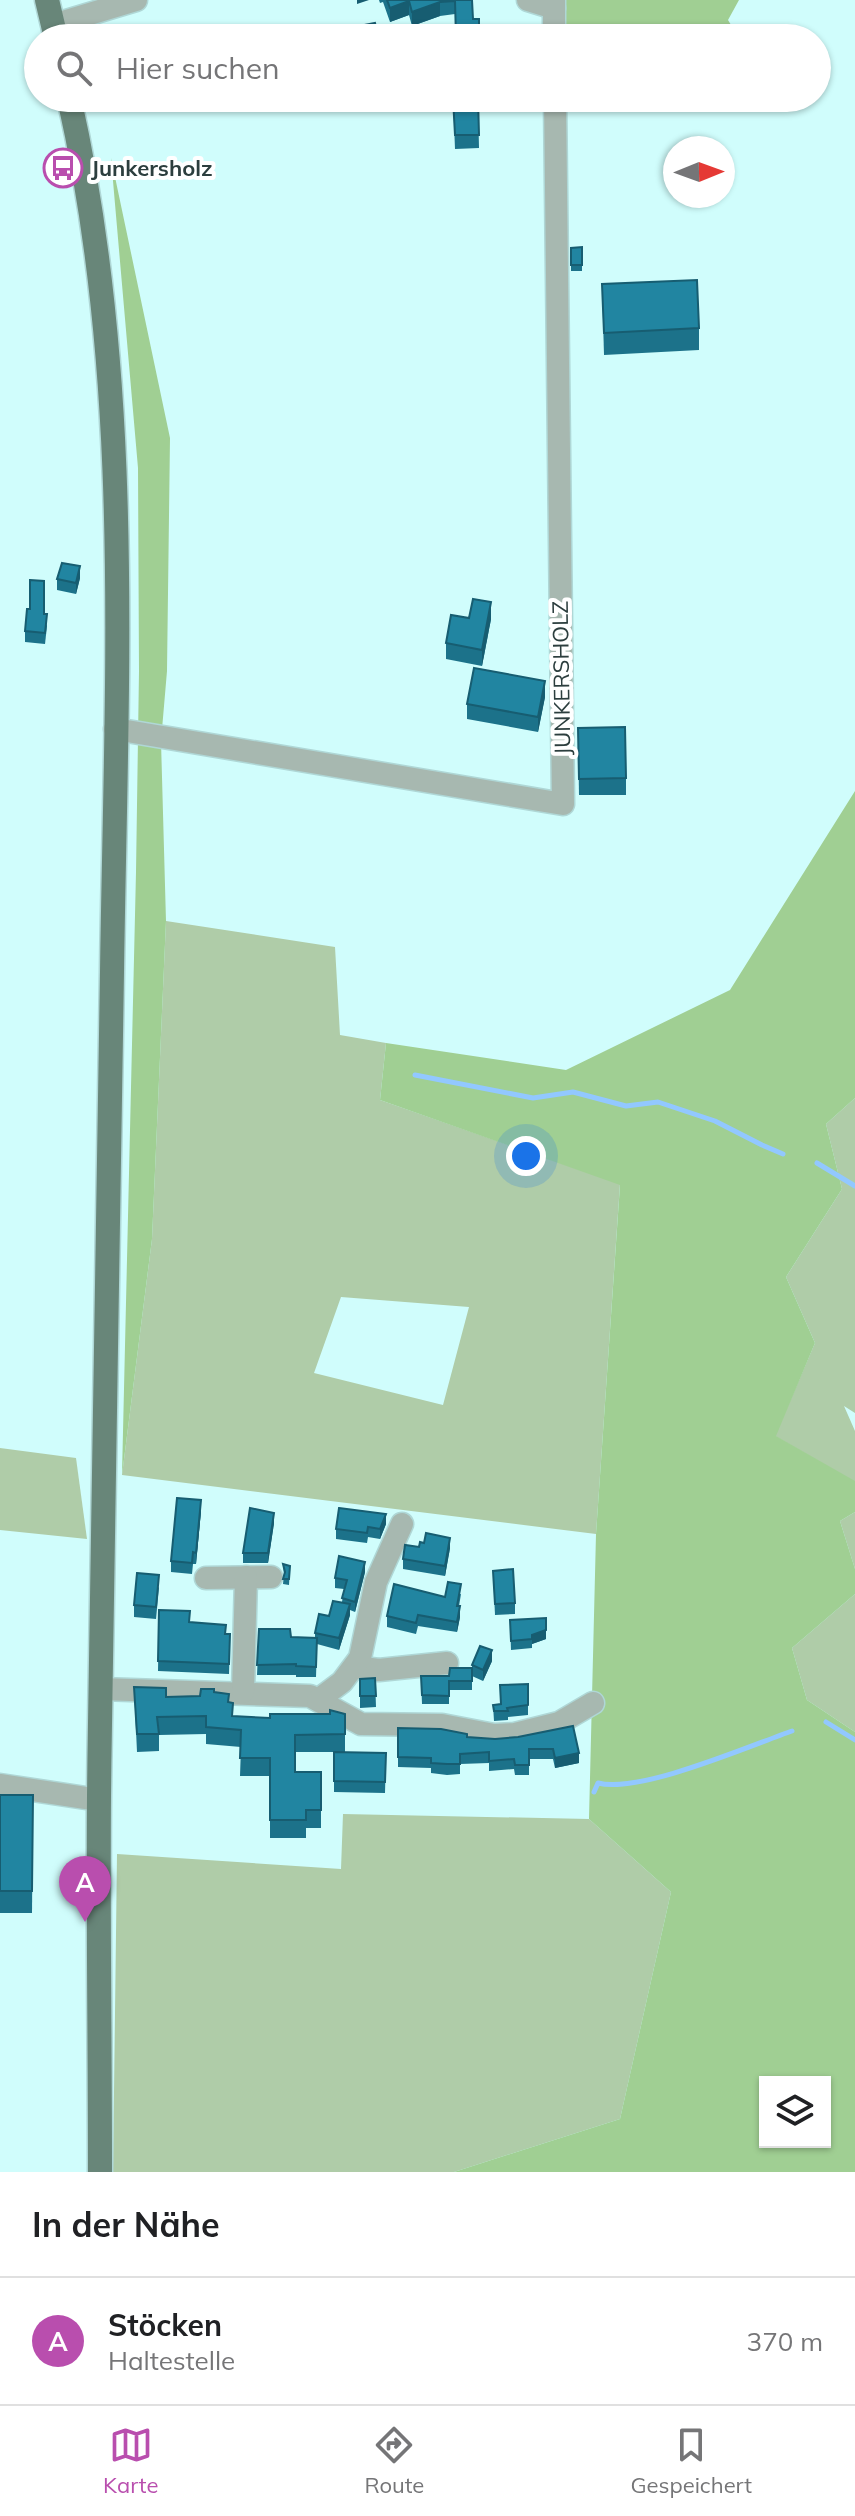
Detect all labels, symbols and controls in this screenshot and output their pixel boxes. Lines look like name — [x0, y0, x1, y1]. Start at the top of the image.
search box — [24, 24, 831, 112]
icon: search — [52, 46, 96, 90]
text: Hier suchen — [116, 49, 280, 87]
north arrow — [663, 136, 735, 208]
bus stop icon: Junkersholz — [42, 147, 84, 189]
place label: Junkersholz — [91, 154, 213, 182]
street label: JUNKERSHOLZ — [546, 601, 576, 755]
your location — [506, 1136, 546, 1176]
pin: A — [59, 1856, 111, 1922]
map controls — [759, 2076, 831, 2148]
button: layers — [759, 2076, 831, 2148]
text: In der Nähe — [32, 2203, 220, 2246]
text: Stöcken — [108, 2306, 222, 2344]
text: A — [48, 2325, 68, 2358]
text: 370 m — [747, 2325, 823, 2358]
text: Haltestelle — [108, 2344, 235, 2377]
tab: Karte — [103, 2423, 158, 2499]
tab: Route — [365, 2423, 424, 2499]
tab: Gespeichert — [631, 2423, 752, 2499]

